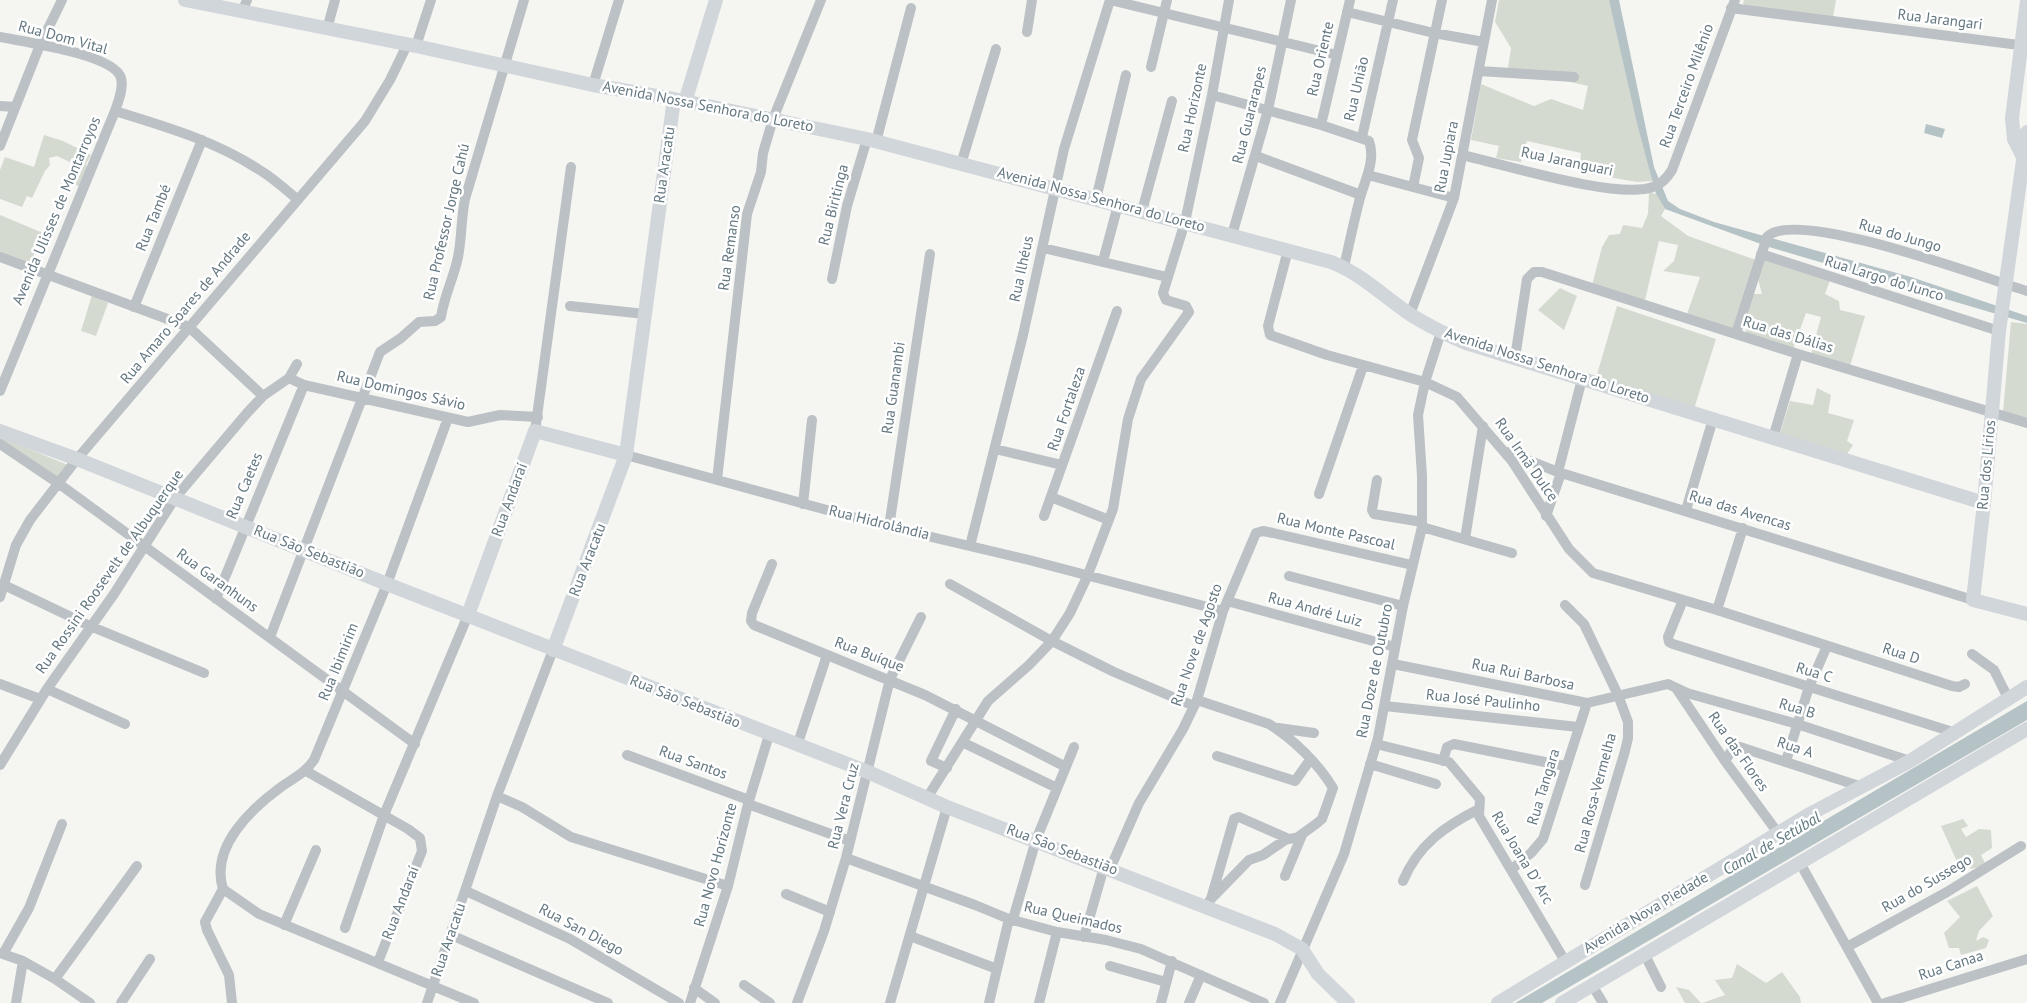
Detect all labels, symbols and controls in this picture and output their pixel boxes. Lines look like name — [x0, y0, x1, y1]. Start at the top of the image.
street label: Rua Jarangari — [1896, 6, 1984, 34]
street label: Rua Dom Vital — [16, 17, 110, 59]
street label: Rua Oriente — [1304, 20, 1338, 98]
street label: Rua Terceiro Milênio — [1656, 21, 1718, 151]
street label: Rua União — [1341, 55, 1373, 123]
street label: Rua Horizonte — [1175, 62, 1211, 154]
street label: Rua Guararapes — [1229, 64, 1271, 166]
street label: Avenida Nossa Senhora do Loreto — [601, 78, 815, 136]
street label: Avenida Ulisses de Montarroyos — [9, 114, 105, 308]
street label: Rua Jupiara — [1431, 120, 1463, 194]
street label: Rua Aracatu — [651, 126, 679, 204]
street label: Rua Professor Jorge Cahú — [420, 142, 474, 302]
street label: Rua Jaranguari — [1519, 143, 1615, 181]
street label: Rua Biritinga — [815, 163, 853, 247]
street label: Avenida Nossa Senhora do Loreto — [995, 164, 1207, 236]
street label: Rua També — [132, 182, 176, 254]
street label: Rua Remanso — [715, 204, 745, 292]
street label: Rua do Jungo — [1857, 216, 1943, 256]
street label: Rua Amaro Soares de Andrade — [117, 228, 255, 388]
street label: Rua Ilhéus — [1006, 234, 1038, 304]
street label: Rua Largo do Junco — [1822, 252, 1946, 306]
street label: Rua das Dálias — [1741, 313, 1835, 357]
street label: Avenida Nossa Senhora do Loreto — [1442, 324, 1652, 408]
street label: Rua Guanambi — [879, 341, 909, 435]
street label: Rua Fortaleza — [1044, 364, 1090, 454]
street label: Rua Domingos Sávio — [335, 367, 467, 415]
street label: Rua Irmã Dulce — [1491, 415, 1561, 505]
street label: Rua dos Lírios — [1974, 419, 2000, 511]
street label: Rua Caetes — [223, 450, 267, 522]
street label: Rua Andaraí — [488, 461, 532, 539]
street label: Rua Rossini Roosevelt de Albuquerque — [32, 466, 188, 678]
street label: Rua das Avencas — [1687, 487, 1793, 535]
street label: Rua Hidrolândia — [827, 502, 931, 544]
street label: Rua Monte Pascoal — [1275, 510, 1397, 554]
street label: Rua Aracatu — [566, 521, 610, 599]
street label: Rua São Sebastião — [251, 522, 367, 582]
street label: Rua Garanhuns — [173, 545, 261, 617]
street label: Rua Nove de Agosto — [1168, 581, 1226, 709]
street label: Rua André Luiz — [1266, 589, 1364, 631]
street label: Rua Doze de Outubro — [1353, 602, 1397, 740]
street label: Rua Ibimirim — [315, 620, 363, 704]
street label: Rua Buíque — [832, 634, 906, 676]
street label: Rua D — [1880, 640, 1922, 668]
street label: Rua Rui Barbosa — [1470, 655, 1576, 695]
street label: Rua C — [1794, 659, 1834, 687]
street label: Rua São Sebastião — [627, 672, 743, 732]
street label: Rua José Paulinho — [1425, 686, 1541, 716]
street label: Rua B — [1777, 695, 1817, 723]
street label: Rua das Flores — [1704, 709, 1772, 795]
street label: Rua Rosa-Vermelha — [1571, 731, 1621, 855]
street label: Rua A — [1775, 734, 1815, 762]
street label: Rua Santos — [656, 742, 730, 784]
street label: Rua Tangara — [1524, 747, 1564, 827]
street label: Rua Vera Cruz — [825, 761, 863, 851]
street label: Rua Novo Horizonte — [691, 801, 741, 929]
street label: Rua Joana D' Arc — [1487, 808, 1557, 908]
water label: Canal de Setúbal — [1720, 808, 1824, 880]
street label: Rua São Sebastião — [1004, 820, 1120, 880]
street label: Rua do Sussego — [1879, 851, 1975, 917]
street label: Rua Andaraí — [379, 864, 423, 942]
street label: Avenida Nova Piedade — [1580, 869, 1712, 957]
street label: Rua Queimados — [1022, 898, 1124, 938]
street label: Rua San Diego — [536, 900, 626, 960]
street label: Rua Aracatu — [428, 901, 470, 979]
street label: Rua Canaa — [1916, 947, 1986, 985]

